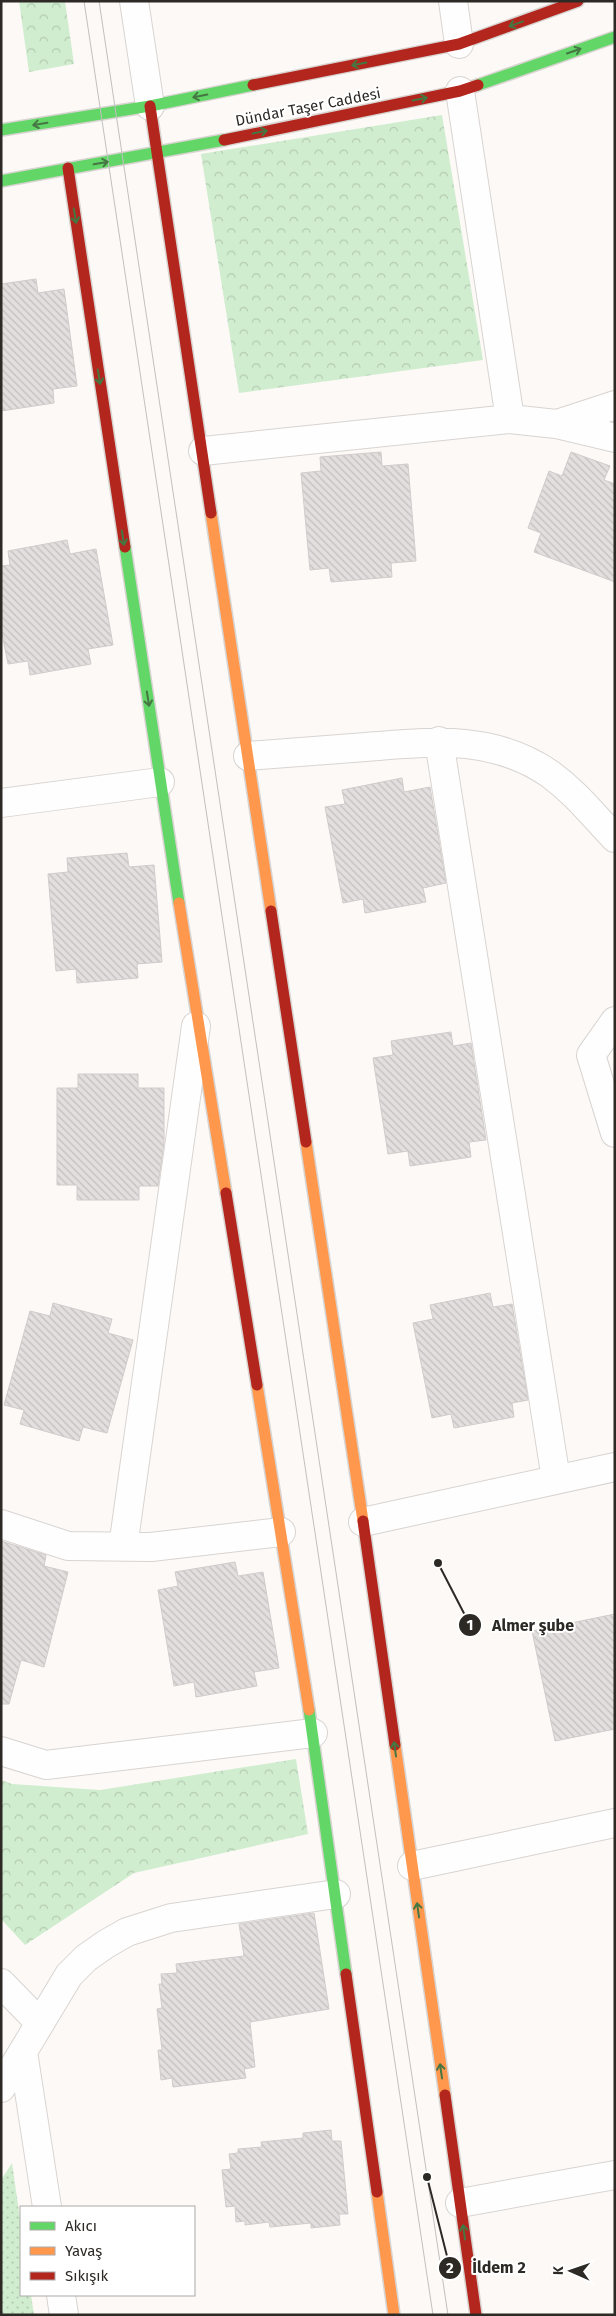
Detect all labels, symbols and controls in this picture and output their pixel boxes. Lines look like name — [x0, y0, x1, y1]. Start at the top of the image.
one-way arrow — [509, 20, 524, 29]
one-way arrow — [566, 46, 582, 55]
one-way arrow — [351, 60, 367, 69]
street label: Dündar Taşer Caddesi — [234, 84, 382, 130]
one-way arrow — [192, 92, 208, 101]
one-way arrow — [411, 94, 427, 104]
one-way arrow — [32, 119, 48, 129]
one-way arrow — [252, 126, 268, 136]
one-way arrow — [92, 157, 108, 167]
one-way arrow — [70, 208, 80, 224]
one-way arrow — [95, 369, 105, 385]
one-way arrow — [119, 530, 129, 546]
one-way arrow — [143, 690, 153, 706]
callout: Almer şube — [457, 1609, 584, 1640]
text: 1 — [467, 1616, 473, 1634]
text: Almer şube — [491, 1616, 574, 1636]
one-way arrow — [390, 1742, 400, 1758]
one-way arrow — [413, 1902, 423, 1918]
one-way arrow — [436, 2063, 446, 2079]
legend — [20, 2206, 195, 2296]
text: Akıcı — [65, 2217, 97, 2235]
one-way arrow — [459, 2224, 469, 2240]
text: Yavaş — [65, 2242, 102, 2260]
north arrow — [546, 2246, 596, 2296]
callout: İldem 2 — [437, 2252, 536, 2283]
text: İldem 2 — [472, 2258, 526, 2277]
text: 2 — [446, 2259, 454, 2277]
text: K — [550, 2265, 567, 2275]
text: Sıkışık — [65, 2267, 109, 2285]

